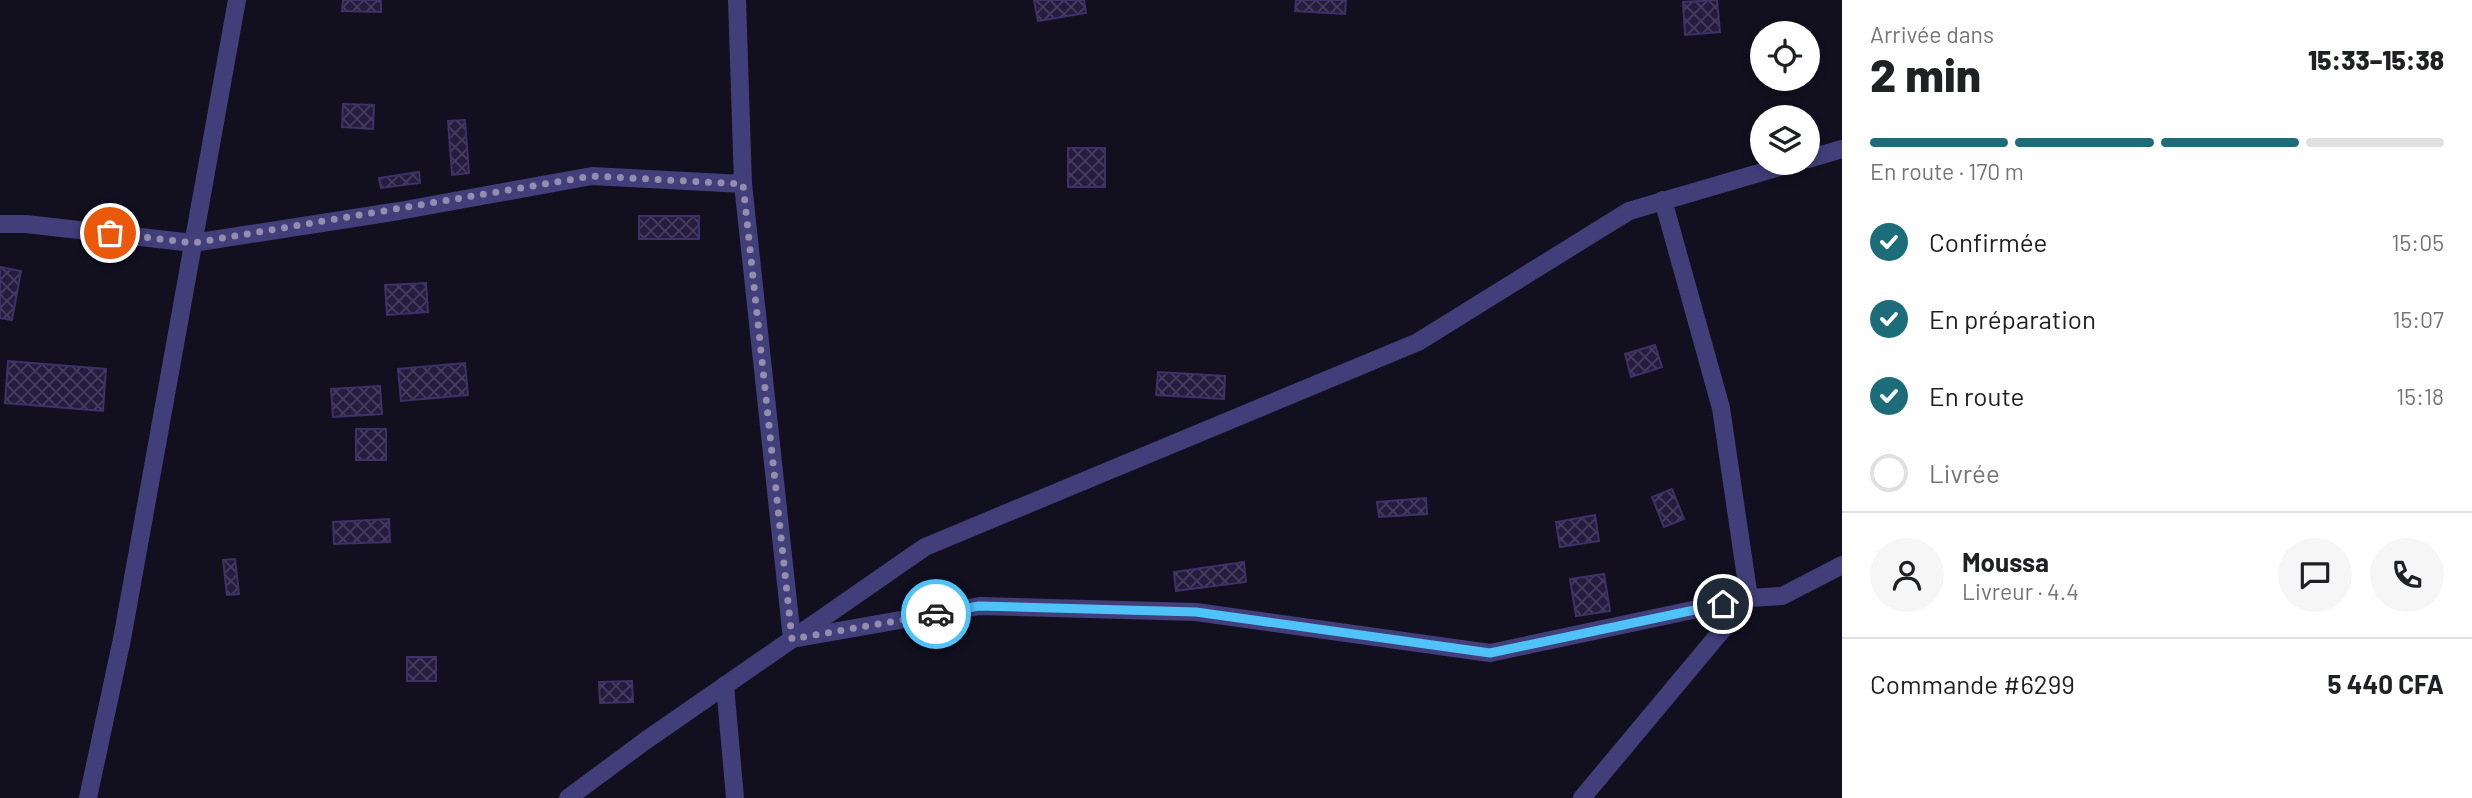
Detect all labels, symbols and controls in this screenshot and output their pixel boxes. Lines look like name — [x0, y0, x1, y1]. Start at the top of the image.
text: Arrivée dans — [1870, 20, 1994, 48]
map controls — [1750, 21, 1820, 175]
button: locate — [1750, 21, 1820, 91]
text: 15:33–15:38 — [2308, 44, 2444, 75]
text: 2 min — [1870, 46, 1981, 101]
button: layers — [1750, 105, 1820, 175]
text: En route · 170 m — [1870, 157, 2024, 185]
pin — [80, 203, 140, 263]
icon: bag — [91, 214, 129, 252]
icon: check — [1870, 223, 1908, 261]
text: Confirmée — [1929, 226, 2047, 257]
text: 15:05 — [2392, 228, 2444, 256]
icon: check — [1870, 300, 1908, 338]
text: En préparation — [1929, 303, 2096, 334]
text: 15:07 — [2392, 305, 2444, 333]
icon: check — [1870, 377, 1908, 415]
text: En route — [1929, 380, 2024, 411]
text: 15:18 — [2396, 382, 2444, 410]
text: Livrée — [1929, 457, 2000, 488]
button: person — [1870, 538, 1944, 612]
button: chat — [2278, 538, 2352, 612]
button: phone — [2370, 538, 2444, 612]
text: Moussa — [1962, 546, 2049, 577]
pin — [1693, 574, 1753, 634]
text: Livreur · 4.4 — [1962, 577, 2079, 605]
courier — [901, 579, 971, 649]
icon: home — [1704, 585, 1742, 623]
icon: car — [917, 595, 955, 633]
text: Commande #6299 — [1870, 668, 2075, 699]
text: 5 440 CFA — [2328, 668, 2444, 699]

